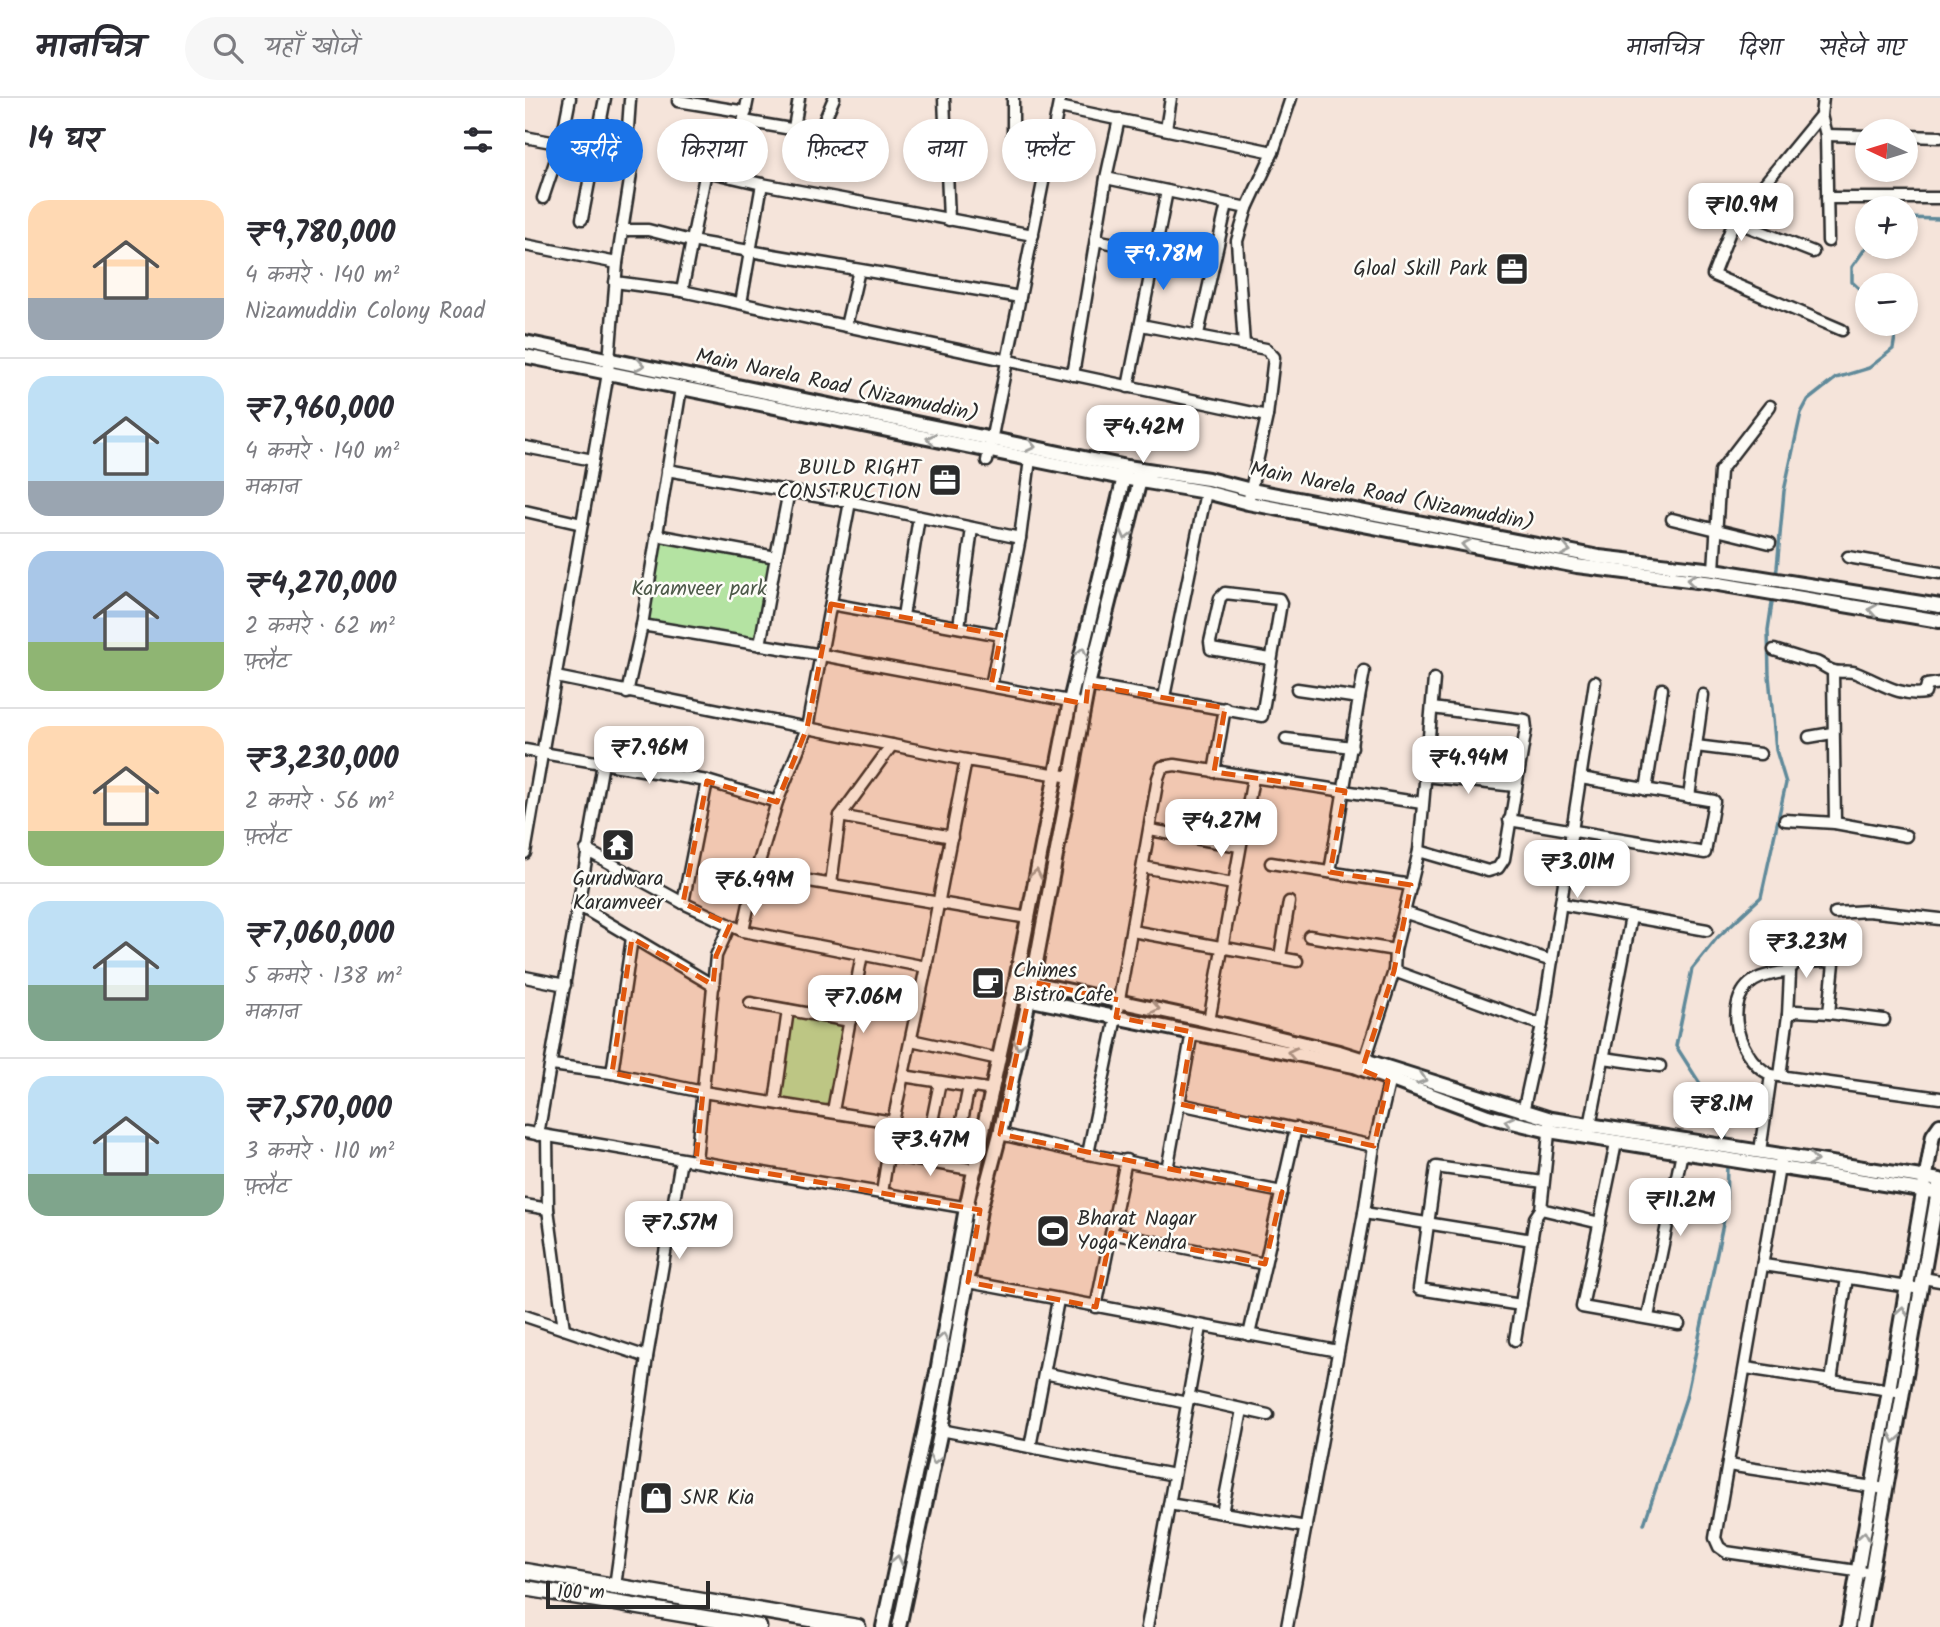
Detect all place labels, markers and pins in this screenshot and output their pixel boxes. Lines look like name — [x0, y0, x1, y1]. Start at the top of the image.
pin: ₹10.9M — [1684, 184, 1798, 243]
pin: ₹9.78M — [1106, 232, 1220, 292]
office icon: Gloal Skill Park — [1493, 250, 1531, 288]
place label: Gloal Skill Park — [1353, 253, 1487, 286]
pin: ₹4.42M — [1086, 406, 1200, 465]
place label: BUILD RIGHT CONSTRUCTION — [777, 452, 923, 509]
office icon: BUILD RIGHT CONSTRUCTION — [926, 461, 964, 499]
pin: ₹7.96M — [592, 726, 706, 786]
pin: ₹4.94M — [1411, 736, 1525, 796]
pin: ₹4.27M — [1164, 800, 1278, 859]
temple icon: Gurudwara Karamveer — [599, 826, 637, 864]
pin: ₹3.01M — [1520, 840, 1634, 900]
pin: ₹6.49M — [697, 858, 811, 918]
place label: Gurudwara Karamveer — [572, 863, 664, 920]
pin: ₹3.23M — [1749, 920, 1863, 980]
place label: Chimes Bistro Cafe — [1013, 955, 1114, 1012]
cafe icon: Chimes Bistro Cafe — [969, 964, 1007, 1002]
pin: ₹7.06M — [806, 976, 920, 1035]
pin: ₹8.1M — [1672, 1082, 1770, 1142]
pin: ₹3.47M — [873, 1118, 987, 1178]
pin: ₹11.2M — [1623, 1178, 1737, 1238]
pin: ₹7.57M — [622, 1202, 736, 1261]
place label: Bharat Nagar Yoga Kendra — [1077, 1203, 1197, 1260]
sports icon: Bharat Nagar Yoga Kendra — [1034, 1212, 1072, 1250]
shop icon: SNR Kia — [637, 1479, 675, 1517]
place label: SNR Kia — [681, 1482, 754, 1515]

